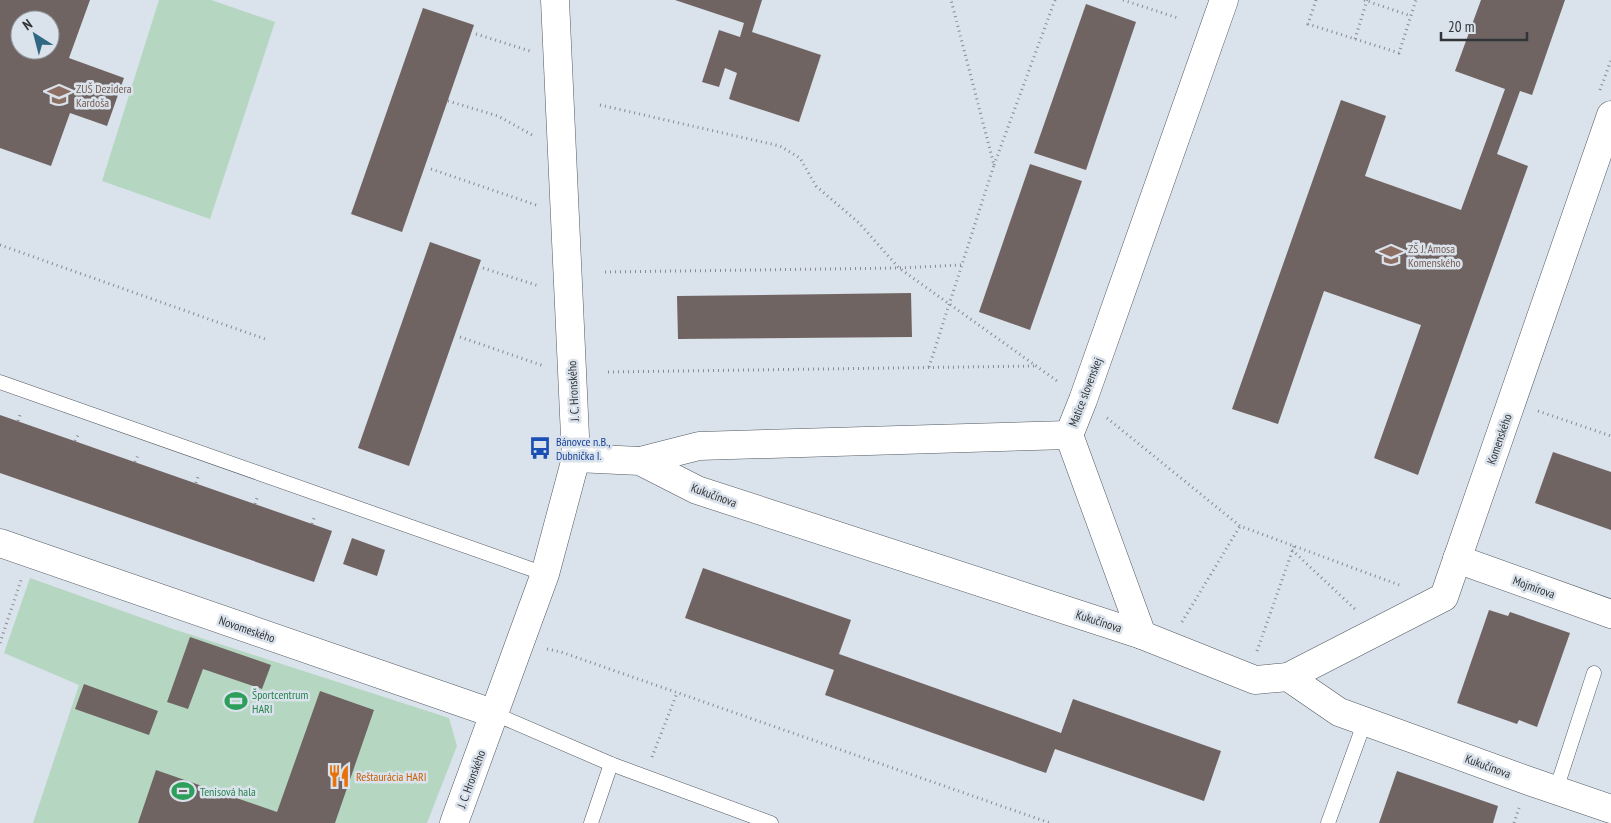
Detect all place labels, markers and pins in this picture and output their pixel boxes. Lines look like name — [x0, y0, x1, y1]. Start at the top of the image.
place label: ZUŠ Dezidera Kardoša — [76, 81, 132, 110]
school or university icon: ZUŠ Dezidera Kardoša — [46, 82, 72, 108]
place label: ZŠ J. Amosa Komenského — [1408, 241, 1461, 270]
school or university icon: ZŠ J. Amosa Komenského — [1378, 242, 1404, 268]
place label: Bánovce n.B., Dubnička I. — [556, 434, 610, 463]
bus stop icon: Bánovce n.B., Dubnička I. — [527, 435, 553, 461]
place label: Športcentrum HARI — [252, 687, 308, 716]
sports icon: Športcentrum HARI — [223, 688, 249, 714]
restaurant icon: Reštaurácia HARI — [326, 763, 352, 789]
place label: Reštaurácia HARI — [356, 769, 427, 784]
sports icon: Tenisová hala — [170, 778, 196, 804]
place label: Tenisová hala — [200, 784, 256, 799]

